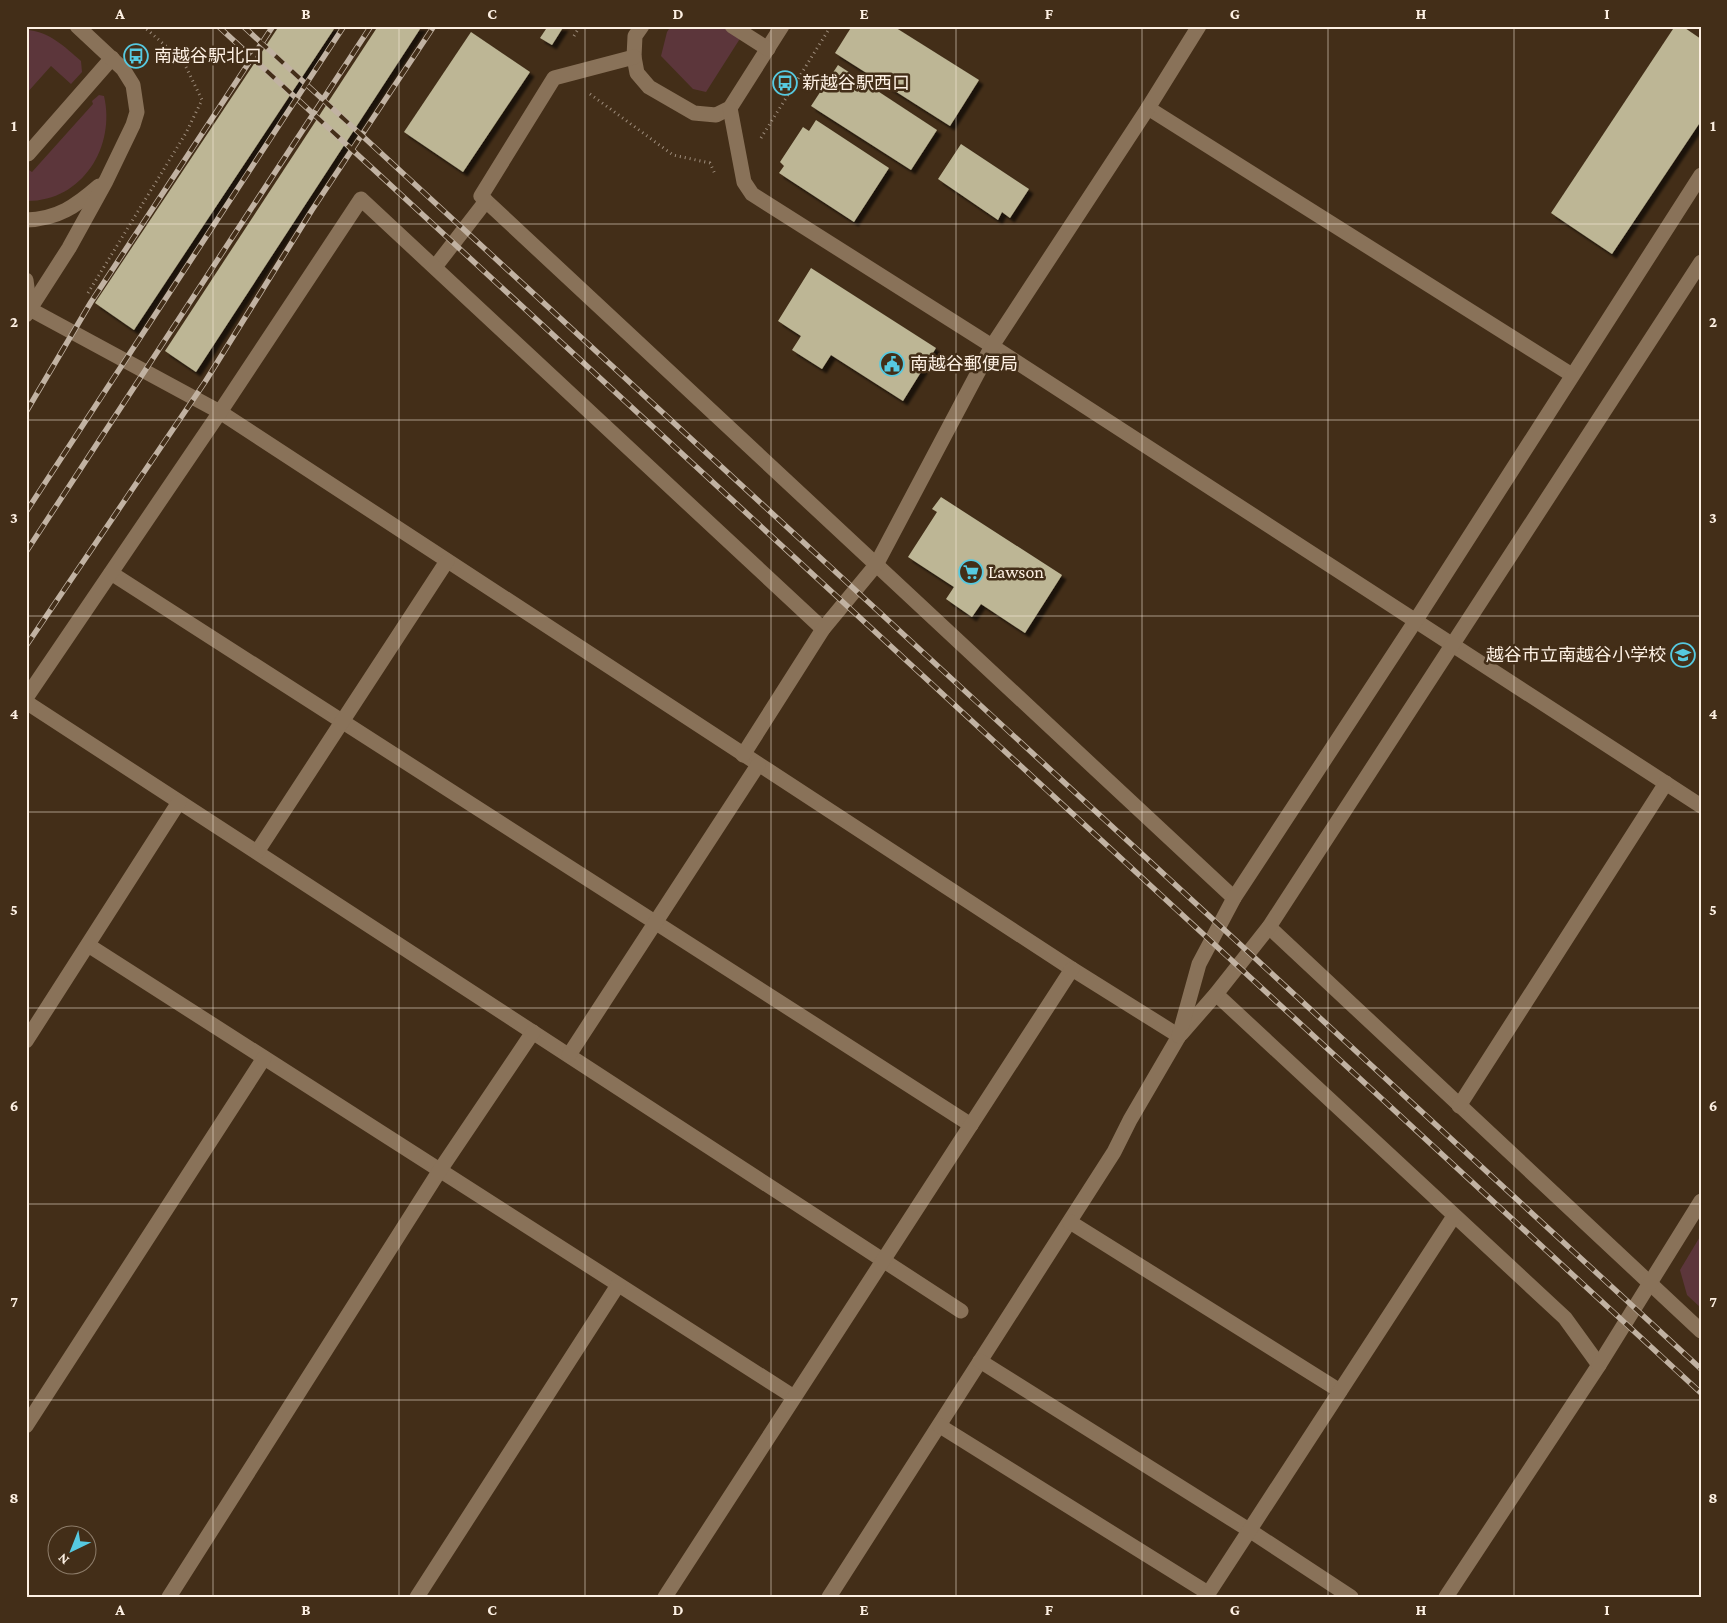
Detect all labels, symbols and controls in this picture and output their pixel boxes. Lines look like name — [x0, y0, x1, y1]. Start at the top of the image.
text: A — [114, 5, 125, 22]
text: B — [301, 5, 311, 22]
text: C — [487, 5, 497, 22]
text: D — [672, 5, 684, 22]
text: E — [859, 5, 869, 22]
text: F — [1045, 5, 1054, 22]
text: G — [1230, 5, 1240, 22]
text: H — [1416, 5, 1427, 22]
text: I — [1604, 5, 1610, 22]
bus stop icon: 南越谷駅北口 — [123, 43, 149, 69]
place label: 南越谷駅北口 — [154, 46, 262, 66]
bus stop icon: 新越谷駅西口 — [772, 70, 798, 96]
place label: 新越谷駅西口 — [802, 73, 910, 93]
text: 1 — [11, 117, 17, 134]
text: 1 — [1710, 117, 1716, 134]
text: 2 — [10, 313, 18, 330]
text: 2 — [1709, 313, 1717, 330]
public building icon: 南越谷郵便局 — [879, 351, 905, 377]
place label: 南越谷郵便局 — [910, 354, 1018, 374]
text: 3 — [10, 509, 18, 526]
text: 3 — [1709, 509, 1717, 526]
supermarket icon: Lawson — [958, 559, 984, 585]
place label: Lawson — [988, 562, 1044, 582]
school or university icon: 越谷市立南越谷小学校 — [1670, 642, 1696, 668]
place label: 越谷市立南越谷小学校 — [1486, 645, 1666, 665]
text: 4 — [10, 705, 19, 722]
text: 4 — [1709, 705, 1718, 722]
text: 5 — [10, 901, 18, 918]
text: 5 — [1709, 901, 1717, 918]
text: 6 — [10, 1097, 18, 1114]
text: 6 — [1709, 1097, 1717, 1114]
text: 7 — [10, 1293, 18, 1310]
text: 7 — [1709, 1293, 1717, 1310]
text: 8 — [9, 1489, 19, 1506]
text: 8 — [1708, 1489, 1718, 1506]
north arrow — [48, 1526, 98, 1576]
text: N — [54, 1550, 72, 1569]
text: A — [114, 1601, 125, 1618]
text: B — [301, 1601, 311, 1618]
text: C — [487, 1601, 497, 1618]
text: D — [672, 1601, 684, 1618]
text: E — [859, 1601, 869, 1618]
text: F — [1045, 1601, 1054, 1618]
text: G — [1230, 1601, 1240, 1618]
text: H — [1416, 1601, 1427, 1618]
text: I — [1604, 1601, 1610, 1618]

